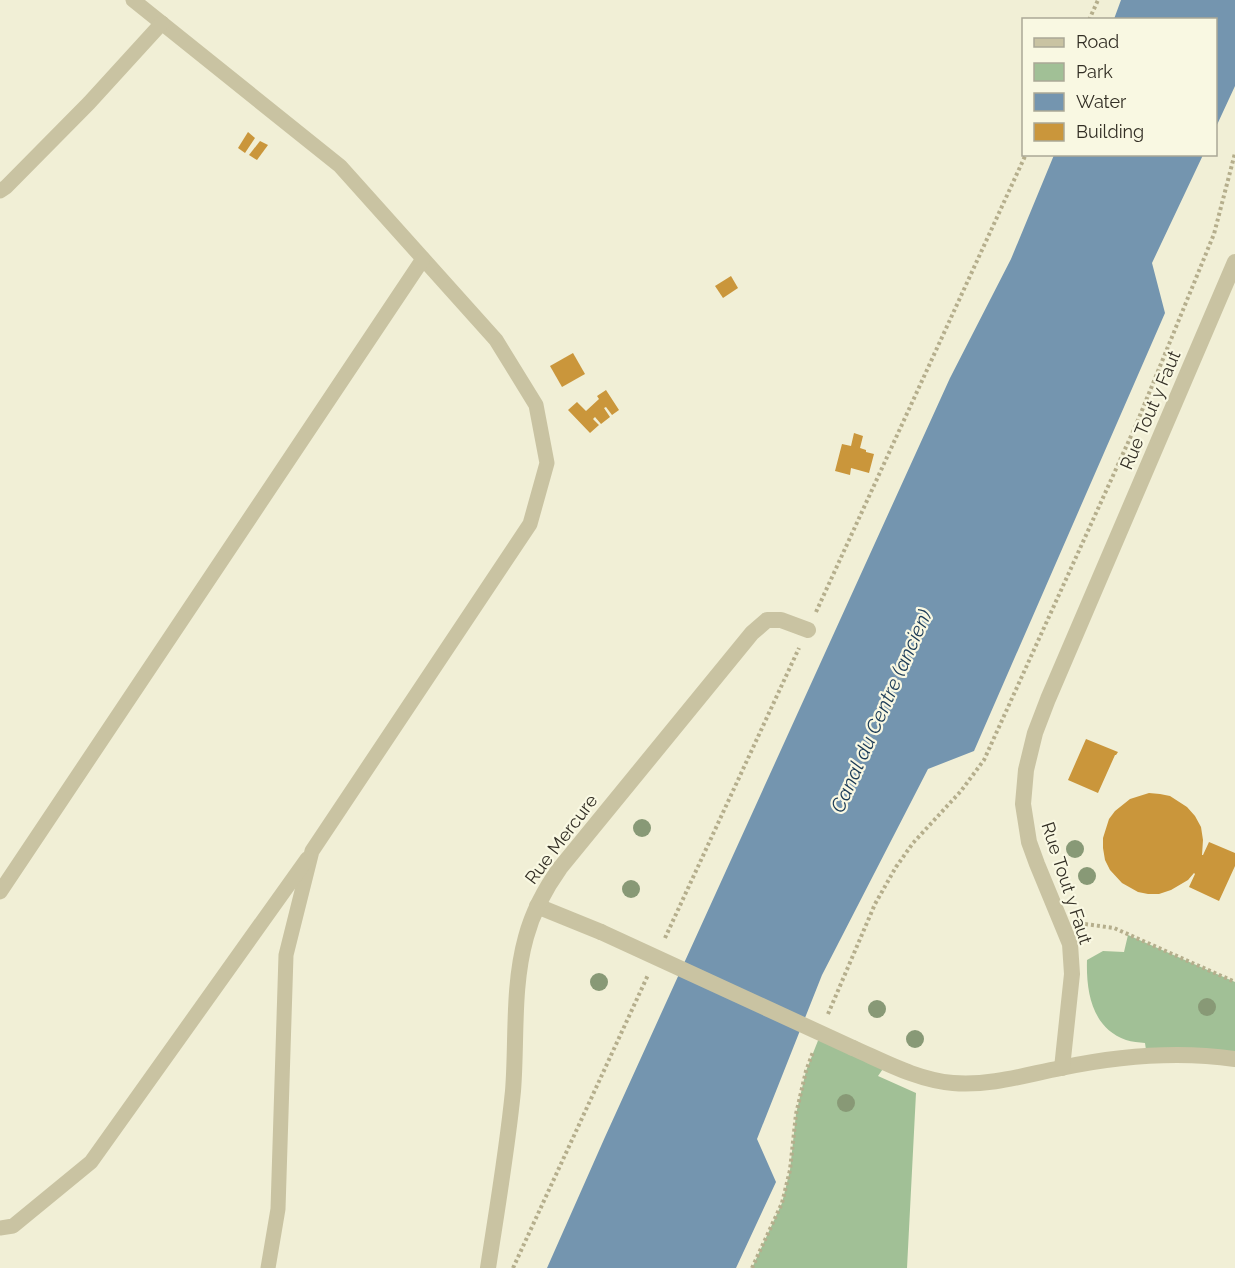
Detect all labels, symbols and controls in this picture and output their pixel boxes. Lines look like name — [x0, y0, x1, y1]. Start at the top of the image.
legend — [1022, 18, 1217, 156]
text: Road — [1076, 31, 1119, 52]
text: Park — [1076, 61, 1113, 82]
text: Water — [1076, 91, 1127, 112]
text: Building — [1076, 121, 1144, 142]
street label: Rue Tout y Faut — [1115, 347, 1185, 473]
water label: Canal du Centre (ancien) — [825, 606, 937, 816]
street label: Rue Mercure — [520, 790, 602, 888]
street label: Rue Tout y Faut — [1037, 819, 1097, 947]

